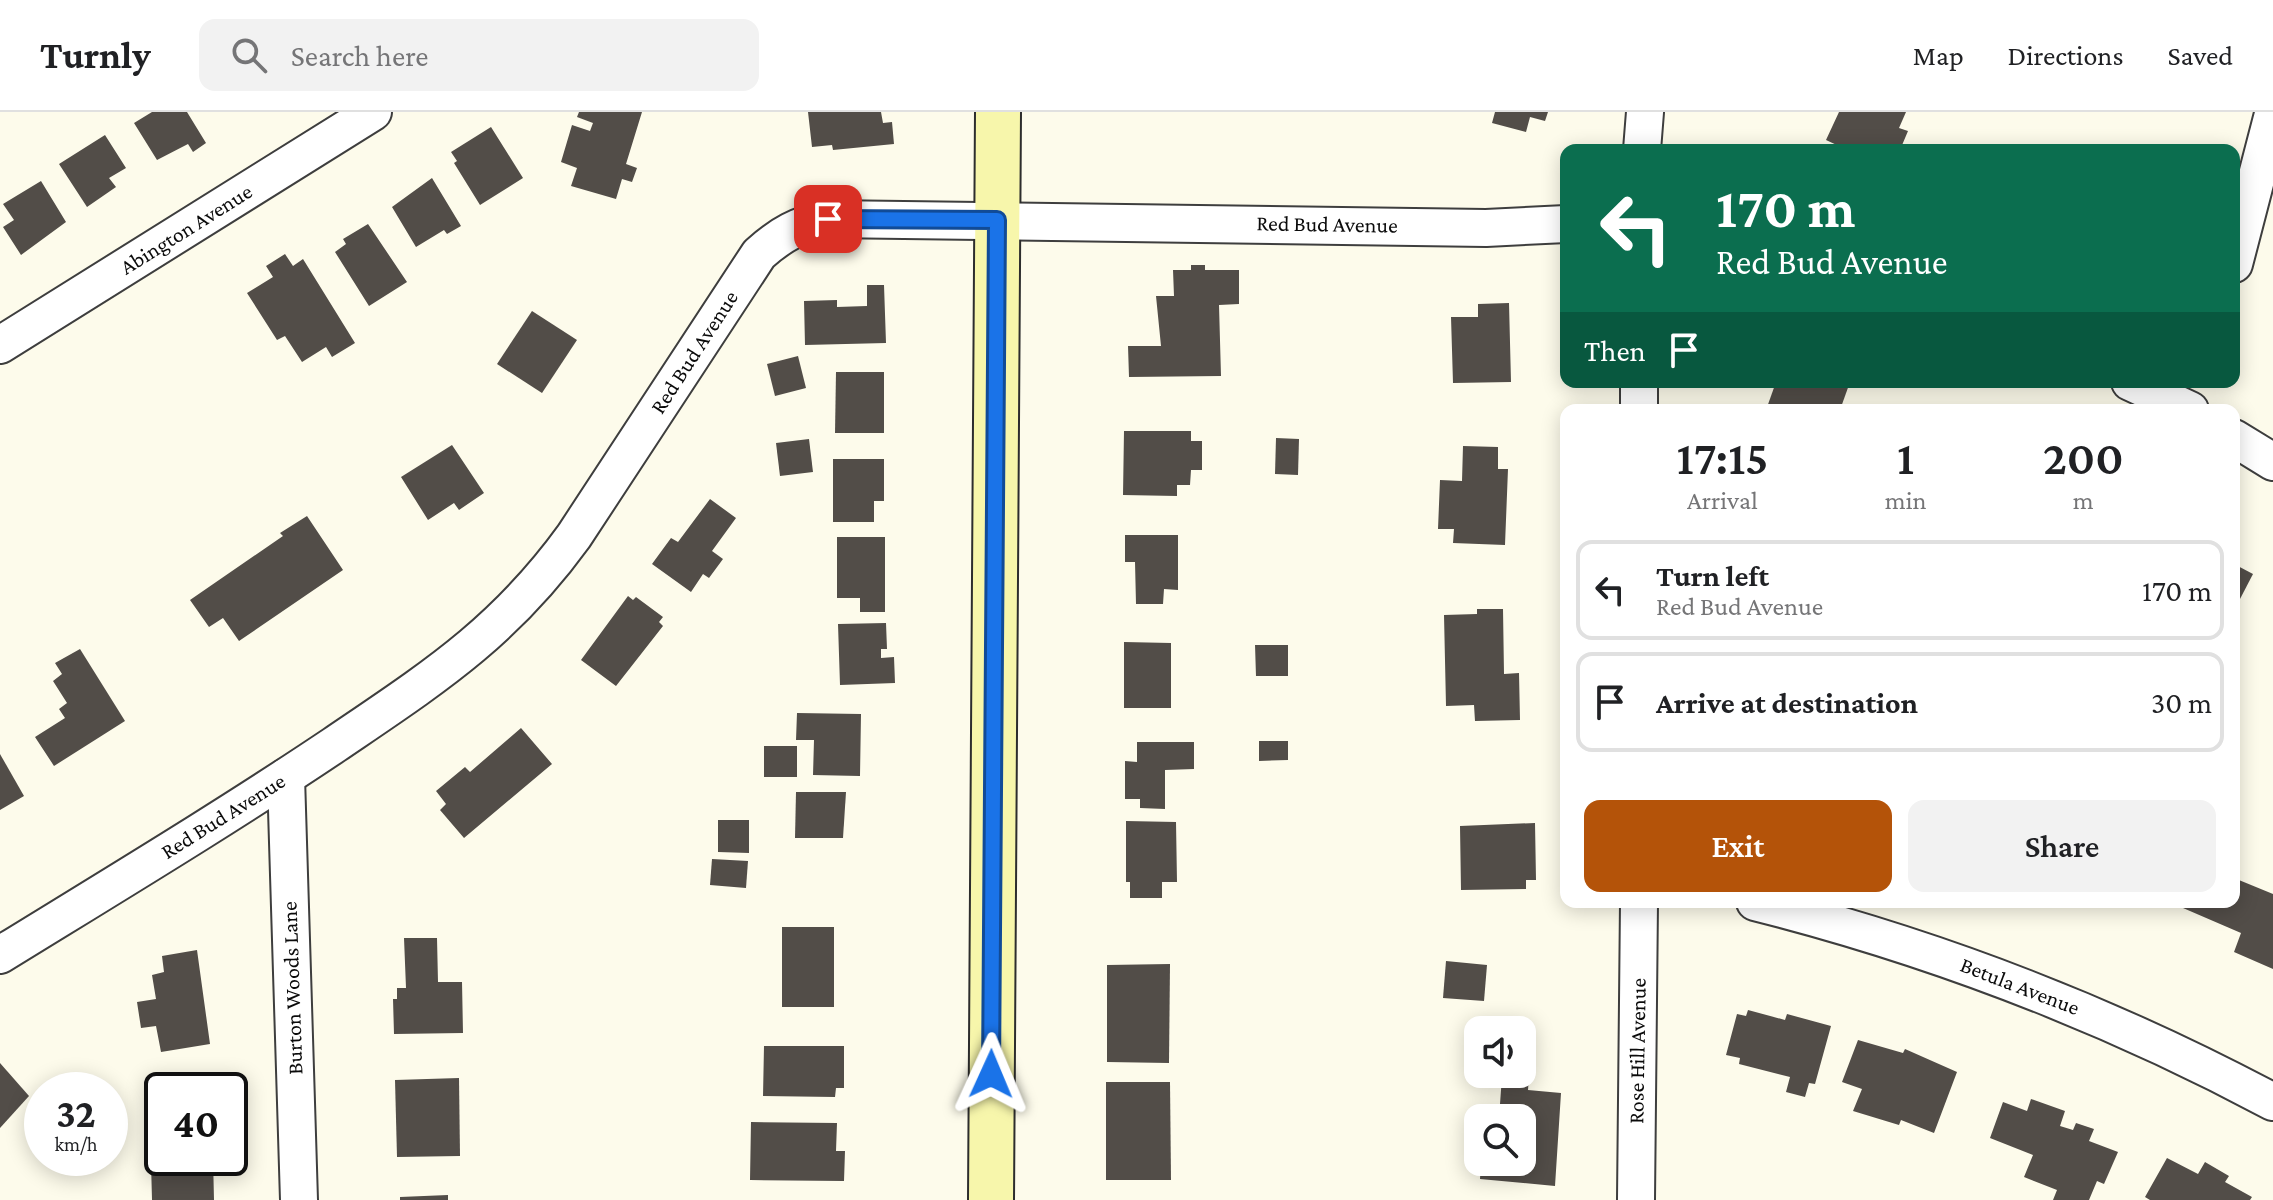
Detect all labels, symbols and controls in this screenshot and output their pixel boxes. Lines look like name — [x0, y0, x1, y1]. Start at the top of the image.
search box — [199, 19, 759, 91]
icon: search — [227, 33, 271, 77]
text: Turnly — [40, 34, 151, 76]
text: Search here — [291, 39, 428, 72]
text: Map — [1913, 40, 1964, 71]
text: Directions — [2008, 40, 2123, 71]
text: Saved — [2167, 40, 2233, 71]
icon: left — [1584, 176, 1688, 280]
text: 170 m — [1716, 177, 1855, 239]
street label: Abington Avenue — [115, 178, 257, 280]
pin — [794, 185, 862, 253]
icon: arrive — [806, 197, 850, 241]
street label: Red Bud Avenue — [1256, 210, 1398, 238]
text: Red Bud Avenue — [1716, 242, 1948, 282]
street label: Red Bud Avenue — [645, 286, 743, 418]
icon: arrive — [1662, 328, 1706, 372]
text: Then — [1584, 334, 1646, 367]
text: 17:15 — [1676, 431, 1768, 484]
text: 1 — [1897, 431, 1914, 484]
text: 200 — [2043, 431, 2124, 484]
text: Arrival — [1687, 486, 1758, 515]
text: min — [1885, 486, 1927, 515]
text: m — [2073, 486, 2094, 515]
text: Turn left — [1656, 559, 1769, 592]
icon: left — [1588, 568, 1632, 612]
text: 170 m — [2142, 574, 2212, 607]
text: Red Bud Avenue — [1656, 592, 1823, 621]
icon: arrive — [1588, 680, 1632, 724]
text: Arrive at destination — [1656, 686, 1918, 719]
text: 30 m — [2151, 686, 2212, 719]
street label: Red Bud Avenue — [156, 768, 290, 864]
button: Exit — [1584, 800, 1892, 892]
button: Share — [1908, 800, 2216, 892]
street label: Burton Woods Lane — [276, 901, 308, 1075]
street label: Betula Avenue — [1957, 952, 2083, 1020]
street label: Rose Hill Avenue — [1623, 978, 1651, 1124]
map controls — [1464, 1016, 1536, 1176]
button: sound — [1464, 1016, 1536, 1088]
position arrow — [949, 1032, 1033, 1116]
speed limit sign: 40 — [144, 1072, 248, 1176]
text: 32 — [56, 1091, 96, 1136]
button: search — [1464, 1104, 1536, 1176]
text: km/h — [54, 1133, 98, 1155]

